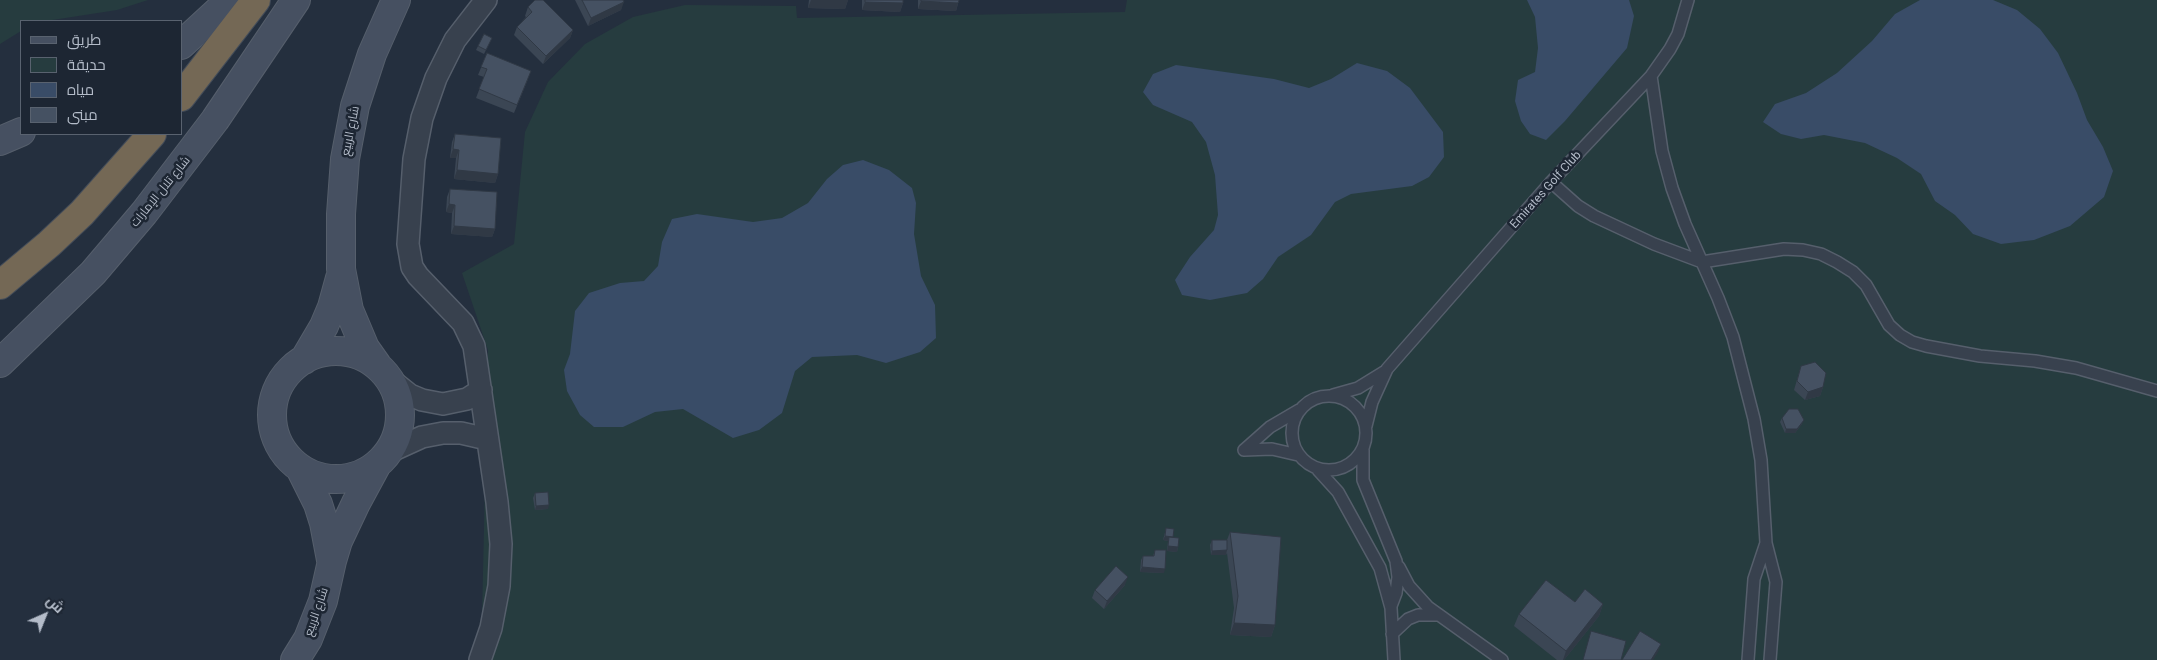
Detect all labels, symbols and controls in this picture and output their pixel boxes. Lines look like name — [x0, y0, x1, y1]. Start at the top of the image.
legend — [20, 20, 182, 135]
text: طريق — [67, 31, 101, 49]
text: حديقة — [67, 56, 106, 74]
text: مياه — [67, 81, 94, 99]
street label: شارع الربيع — [339, 105, 363, 157]
text: مبنى — [67, 106, 98, 124]
street label: Emirates Golf Club — [1507, 148, 1585, 232]
street label: شارع تلال الإمارات — [128, 154, 194, 230]
street label: شارع الربيع — [302, 586, 332, 638]
north arrow — [20, 590, 70, 640]
text: ش — [43, 592, 67, 616]

